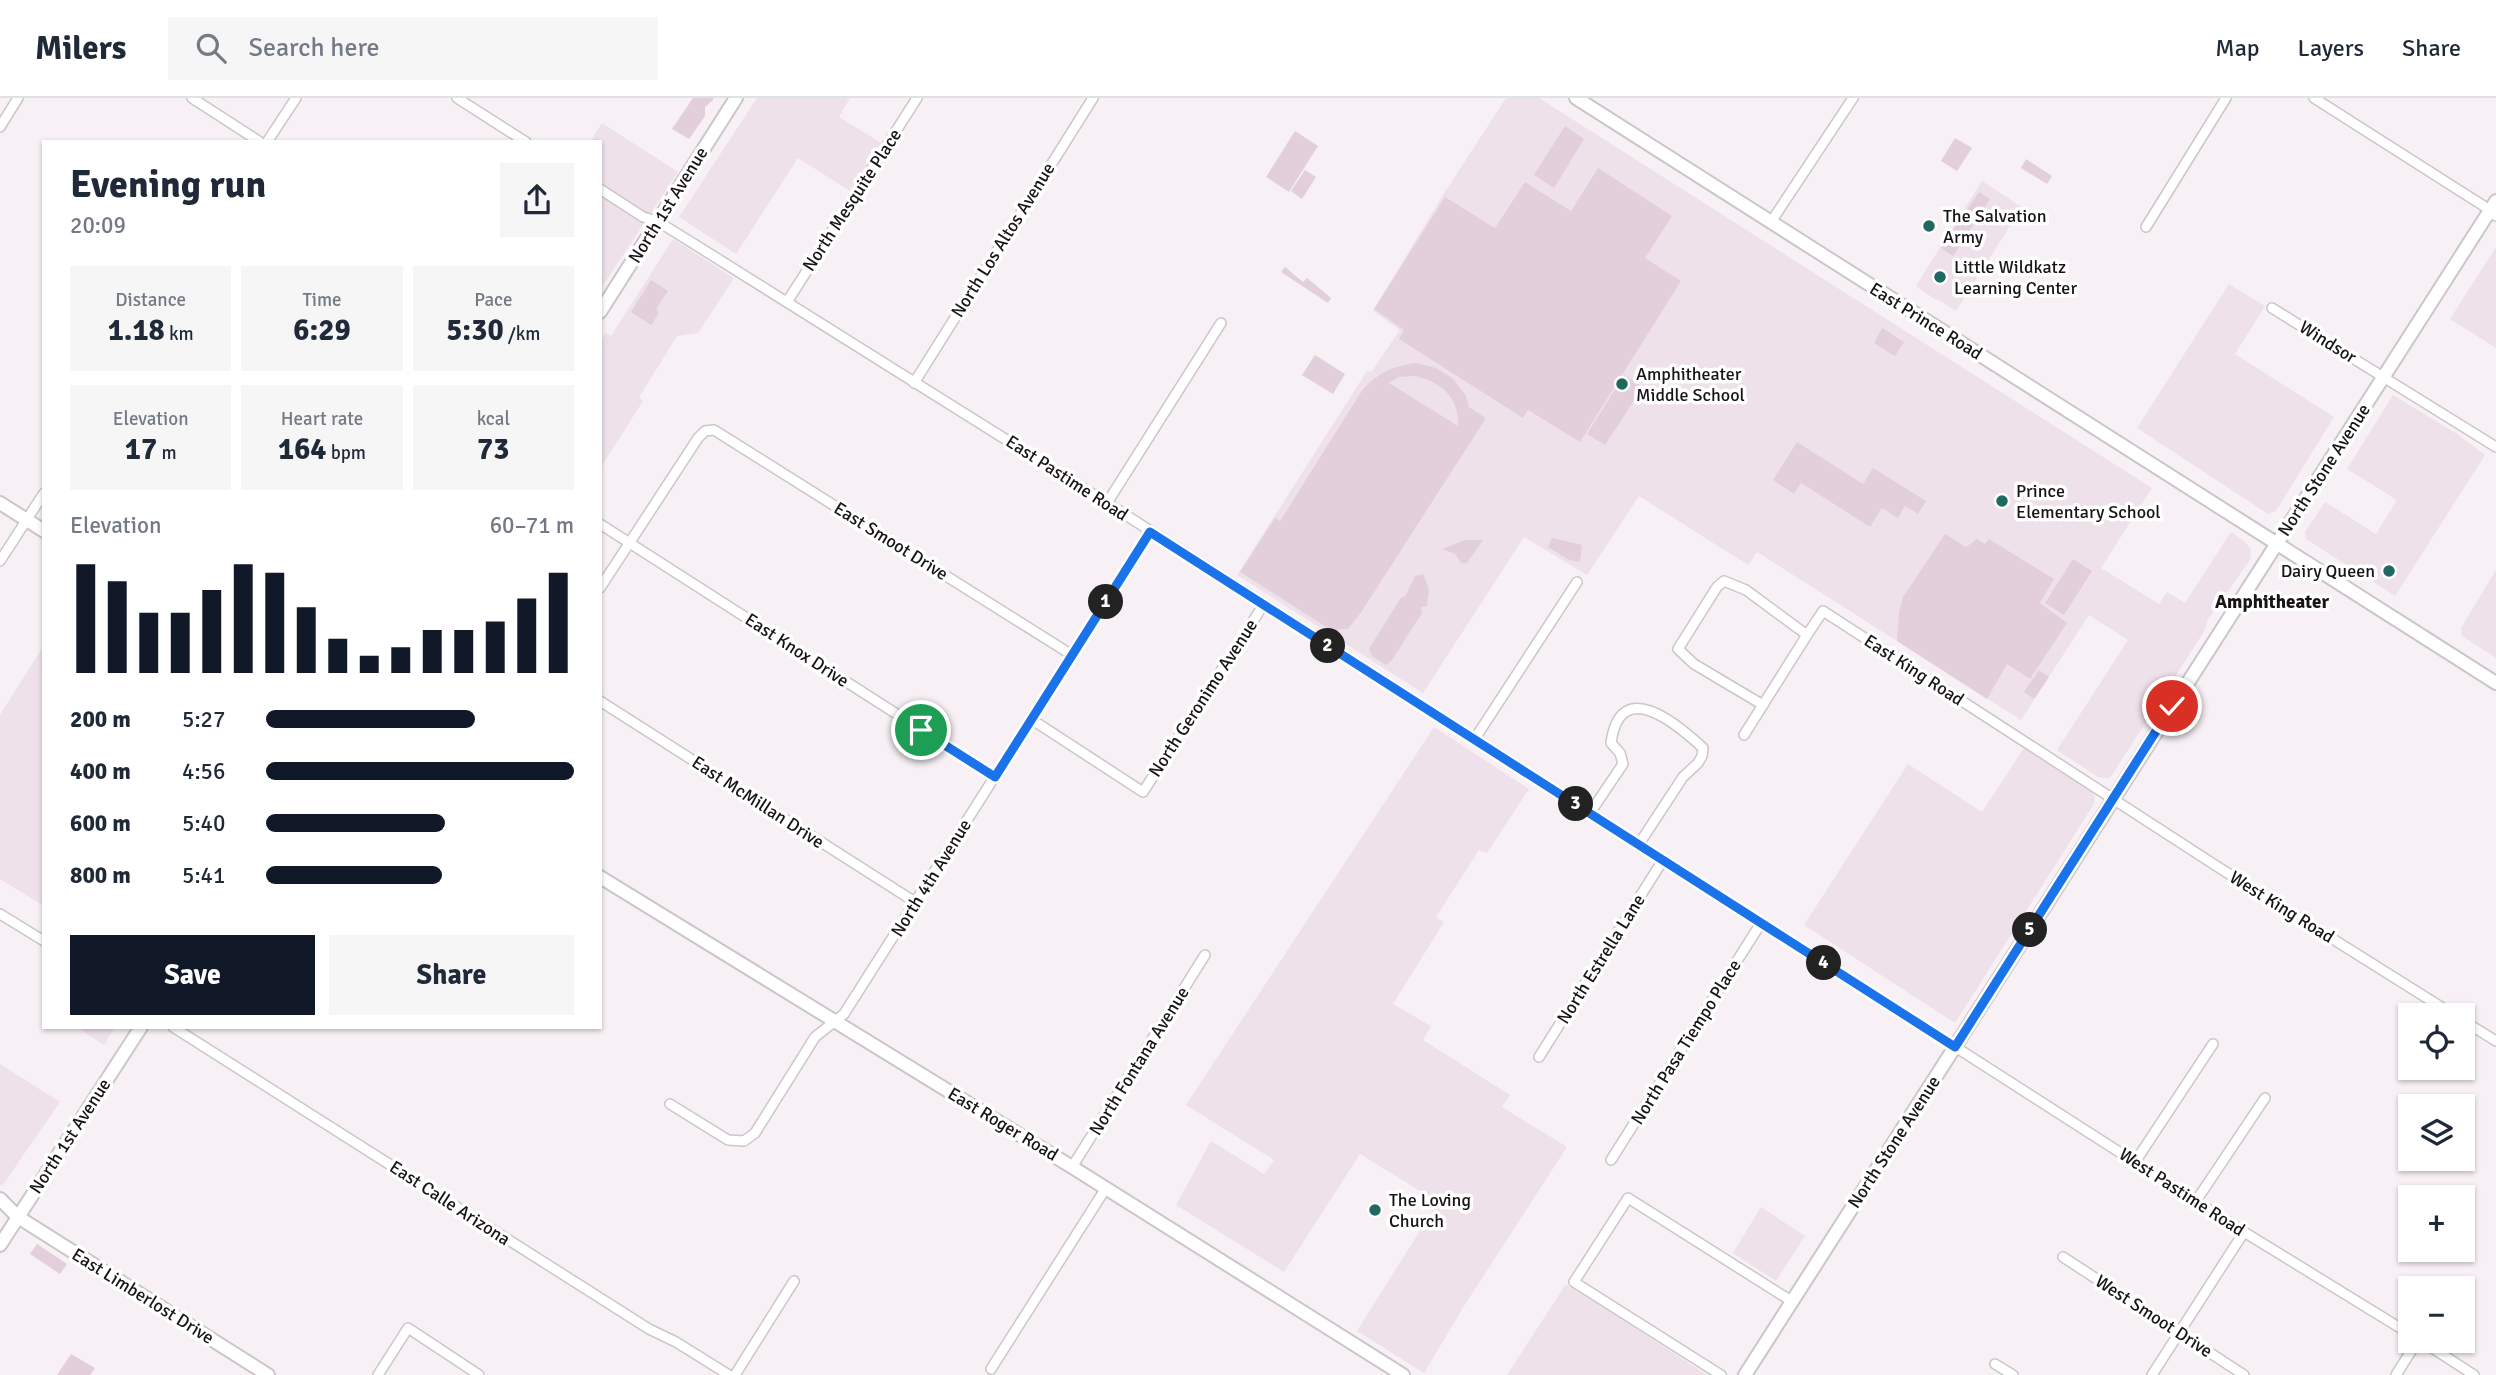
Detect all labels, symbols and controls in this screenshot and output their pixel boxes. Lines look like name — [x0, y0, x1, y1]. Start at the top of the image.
search box — [168, 17, 658, 80]
text: Milers — [35, 28, 126, 69]
icon: search — [192, 29, 230, 67]
text: Search here — [248, 32, 380, 64]
text: Map — [2215, 33, 2260, 63]
text: Layers — [2298, 33, 2364, 63]
text: Share — [2402, 33, 2461, 63]
street label: North Mesquite Place — [798, 125, 906, 275]
street label: North 1st Avenue — [623, 143, 713, 267]
street label: North Los Altos Avenue — [946, 159, 1060, 321]
text: Evening run — [70, 161, 266, 208]
button: share — [500, 163, 574, 237]
place label: The Salvation Army — [1943, 205, 2046, 248]
text: 20:09 — [70, 211, 126, 240]
marker: The Salvation Army — [1921, 218, 1937, 234]
place label: Little Wildkatz Learning Center — [1954, 256, 2077, 299]
marker: Little Wildkatz Learning Center — [1932, 269, 1948, 285]
street label: East Prince Road — [1866, 278, 1986, 364]
text: Distance — [115, 288, 186, 312]
text: Time — [302, 288, 342, 312]
text: Pace — [474, 288, 512, 312]
text: 1.18 — [108, 312, 165, 349]
text: 6:29 — [293, 312, 351, 349]
text: 5:30 — [446, 312, 504, 349]
street label: Windsor — [2295, 316, 2361, 368]
text: km — [165, 322, 194, 346]
text: /km — [504, 322, 540, 346]
place label: Amphitheater Middle School — [1636, 363, 1745, 406]
marker: Amphitheater Middle School — [1614, 376, 1630, 392]
street label: North Stone Avenue — [2273, 400, 2375, 540]
text: Elevation — [113, 407, 189, 431]
text: Heart rate — [281, 407, 363, 431]
text: kcal — [477, 407, 510, 431]
street label: East Pastime Road — [1002, 430, 1132, 526]
text: 17 — [125, 431, 157, 468]
text: 164 — [278, 431, 327, 468]
text: 73 — [477, 431, 510, 468]
text: m — [157, 441, 177, 465]
text: bpm — [327, 441, 366, 465]
place label: Prince Elementary School — [2016, 480, 2161, 523]
marker: Prince Elementary School — [1994, 493, 2010, 509]
street label: East Smoot Drive — [830, 497, 952, 585]
text: Elevation — [70, 511, 162, 540]
text: 60–71 m — [490, 511, 574, 540]
place label: Dairy Queen — [2281, 560, 2375, 582]
marker: Dairy Queen — [2381, 563, 2397, 579]
pin: 1 — [1088, 584, 1124, 620]
text: 1 — [1100, 589, 1111, 613]
district label: Amphitheater — [2215, 590, 2329, 614]
street label: East Knox Drive — [741, 608, 853, 692]
street label: North Geronimo Avenue — [1144, 615, 1262, 781]
pin: 2 — [1310, 628, 1346, 664]
street label: East King Road — [1860, 630, 1968, 710]
text: 2 — [1322, 633, 1333, 657]
pin — [2142, 676, 2202, 736]
icon: check — [2153, 687, 2191, 725]
pin — [891, 700, 951, 760]
text: 200 m — [70, 705, 131, 734]
text: 5:27 — [182, 705, 225, 734]
icon: arrive — [902, 711, 940, 749]
street label: East McMillan Drive — [688, 751, 828, 853]
text: 400 m — [70, 757, 131, 786]
text: 4:56 — [182, 757, 225, 786]
pin: 3 — [1558, 786, 1594, 822]
text: 3 — [1570, 791, 1581, 815]
text: 600 m — [70, 809, 131, 838]
text: 5:40 — [182, 809, 225, 838]
street label: North 4th Avenue — [886, 815, 976, 941]
text: 800 m — [70, 861, 131, 890]
text: 5:41 — [182, 861, 225, 890]
street label: West King Road — [2226, 866, 2338, 948]
street label: North Estrella Lane — [1552, 890, 1650, 1028]
pin: 5 — [2012, 912, 2048, 948]
text: 5 — [2024, 917, 2035, 941]
button: Save — [70, 935, 315, 1015]
button: Share — [329, 935, 574, 1015]
pin: 4 — [1806, 946, 1842, 980]
text: 4 — [1818, 950, 1829, 974]
street label: North Pasa Tiempo Place — [1626, 955, 1746, 1129]
street label: North Fontana Avenue — [1084, 983, 1194, 1139]
map controls — [2398, 1003, 2475, 1353]
button: locate — [2398, 1003, 2475, 1080]
street label: North Stone Avenue — [1843, 1072, 1945, 1212]
street label: North 1st Avenue — [25, 1074, 115, 1198]
street label: East Roger Road — [944, 1082, 1062, 1166]
button: layers — [2398, 1094, 2475, 1171]
street label: West Pastime Road — [2115, 1143, 2249, 1241]
street label: East Calle Arizona — [386, 1156, 514, 1250]
button: + — [2398, 1185, 2475, 1262]
place label: The Loving Church — [1389, 1189, 1471, 1232]
marker: The Loving Church — [1367, 1202, 1383, 1218]
street label: East Limberlost Drive — [68, 1243, 218, 1349]
street label: West Smoot Drive — [2091, 1270, 2217, 1362]
button: − — [2398, 1276, 2475, 1353]

